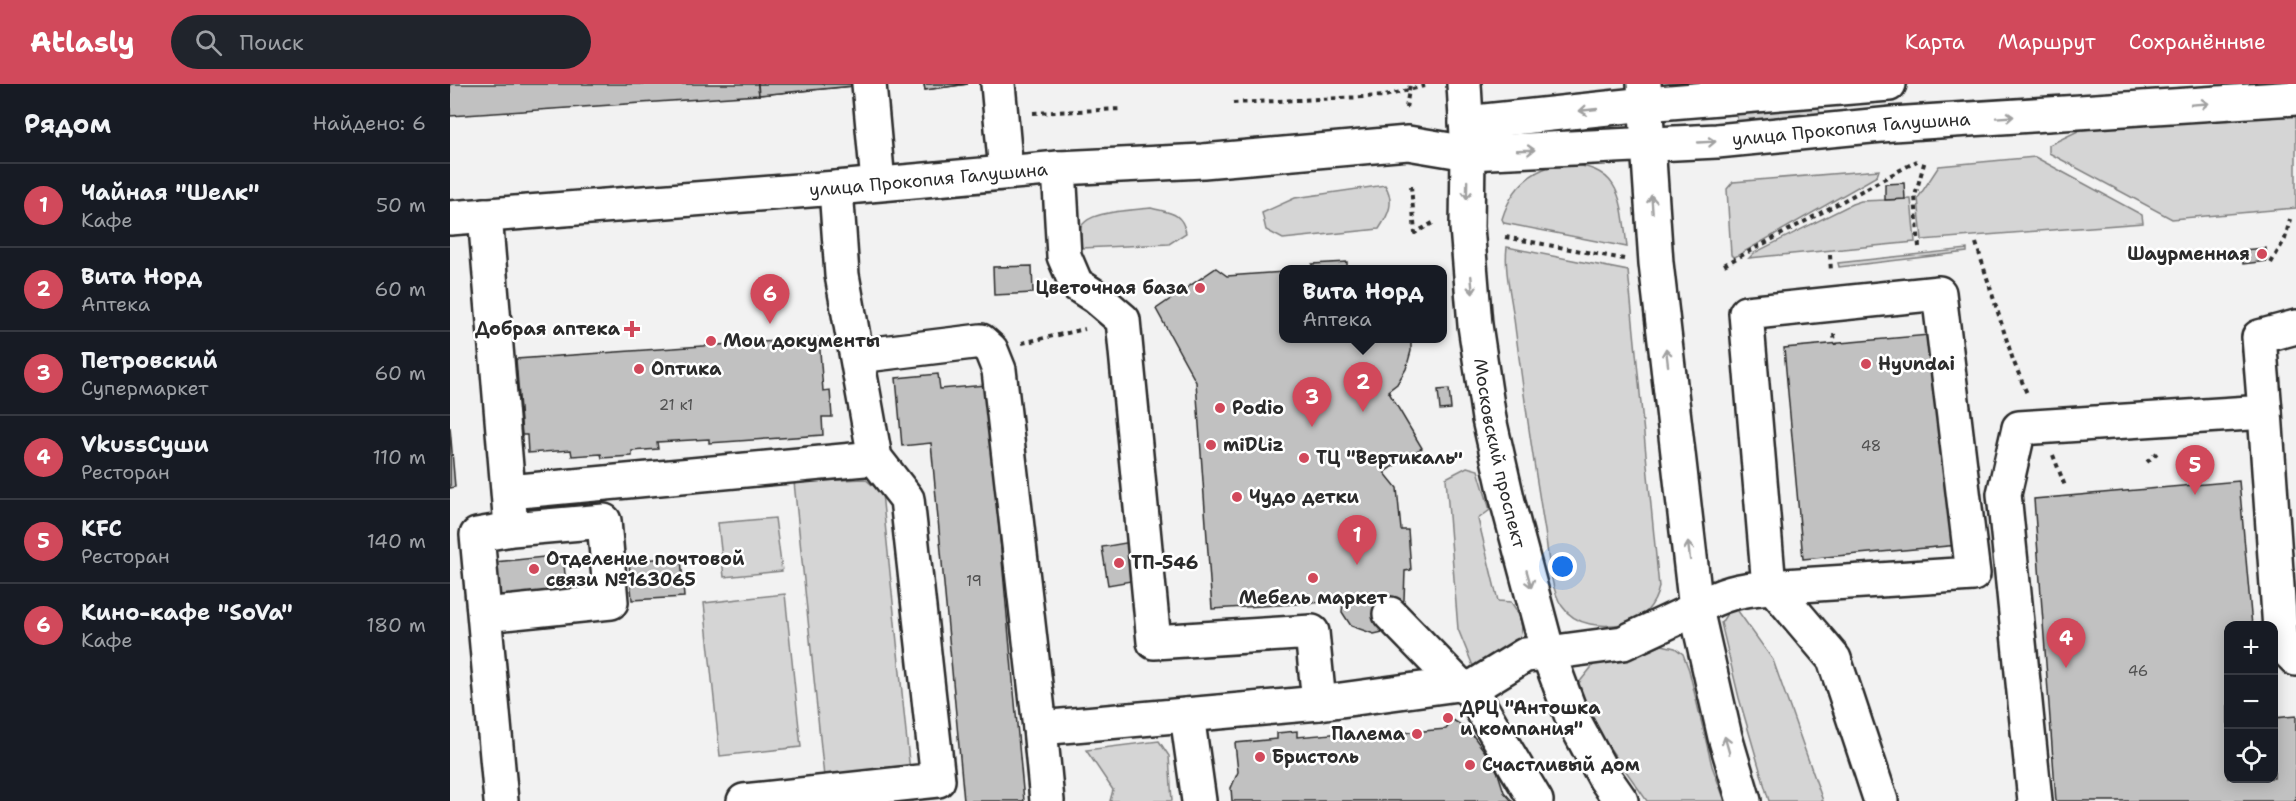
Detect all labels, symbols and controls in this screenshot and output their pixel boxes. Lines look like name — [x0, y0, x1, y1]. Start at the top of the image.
search box — [171, 15, 591, 69]
text: Atlasly — [30, 23, 135, 61]
icon: search — [192, 26, 225, 59]
text: Поиск — [240, 28, 304, 57]
text: Карта — [1905, 28, 1965, 56]
text: Маршрут — [1998, 28, 2096, 56]
text: Сохранённые — [2129, 28, 2266, 56]
one-way arrow — [2190, 99, 2210, 110]
one-way arrow — [1578, 105, 1598, 116]
text: Рядом — [24, 106, 111, 141]
street label: улица Прокопия Галушина — [1731, 107, 1971, 151]
text: Найдено: 6 — [313, 110, 426, 136]
one-way arrow — [1995, 111, 2015, 122]
one-way arrow — [1696, 136, 1716, 147]
one-way arrow — [1516, 145, 1536, 156]
street label: улица Прокопия Галушина — [808, 157, 1049, 202]
text: Чайная "Шелк" — [81, 178, 260, 207]
one-way arrow — [1461, 179, 1473, 199]
text: 1 — [39, 192, 48, 218]
text: 50 m — [376, 192, 426, 218]
one-way arrow — [1646, 195, 1657, 215]
text: Кафе — [81, 207, 133, 233]
place label: Шаурменная — [2127, 242, 2250, 266]
marker: Шаурменная — [2255, 247, 2269, 261]
text: Вита Норд — [81, 262, 202, 291]
popup — [1279, 265, 1447, 343]
pin: 6 — [750, 274, 790, 324]
one-way arrow — [1467, 275, 1478, 295]
text: 2 — [37, 276, 51, 302]
text: 60 m — [374, 276, 426, 302]
place label: Цветочная база — [1036, 276, 1189, 300]
text: Вита Норд — [1302, 277, 1424, 306]
marker: Цветочная база — [1193, 281, 1207, 295]
text: Аптека — [81, 291, 150, 317]
text: Аптека — [1302, 306, 1372, 332]
place label: Добрая аптека — [475, 317, 621, 341]
marker: Добрая аптека — [625, 322, 639, 336]
place label: Мои документы — [723, 329, 880, 353]
marker: Мои документы — [704, 334, 718, 348]
text: Петровский — [81, 346, 218, 375]
one-way arrow — [1661, 347, 1672, 367]
place label: Hyundai — [1878, 352, 1955, 376]
place label: Оптика — [651, 357, 722, 381]
street label: Московский проспект — [1468, 357, 1532, 552]
marker: Hyundai — [1859, 357, 1873, 371]
text: 3 — [37, 360, 51, 386]
text: 60 m — [374, 360, 426, 386]
marker: Оптика — [632, 362, 646, 376]
pin: 2 — [1344, 362, 1382, 412]
text: Супермаркет — [81, 375, 208, 401]
pin: 3 — [1292, 378, 1332, 427]
house number: 21 к1 — [659, 395, 693, 415]
place label: Podio — [1232, 396, 1284, 420]
marker: Podio — [1213, 401, 1227, 415]
text: VkussСуши — [81, 430, 209, 459]
place label: miDLiz — [1223, 433, 1284, 457]
house number: 48 — [1861, 436, 1881, 456]
marker: miDLiz — [1204, 438, 1218, 452]
text: 4 — [37, 444, 51, 470]
text: 110 m — [372, 444, 426, 470]
place label: ТЦ "Вертикаль" — [1316, 446, 1463, 470]
pin: 5 — [2176, 446, 2214, 495]
marker: ТЦ "Вертикаль" — [1297, 451, 1311, 465]
text: Ресторан — [81, 459, 170, 485]
place label: Чудо детки — [1249, 485, 1360, 509]
marker: Чудо детки — [1230, 490, 1244, 504]
text: KFC — [81, 514, 122, 543]
pin: 1 — [1338, 516, 1376, 565]
text: 5 — [37, 528, 50, 554]
text: 140 m — [367, 528, 426, 554]
one-way arrow — [1683, 541, 1694, 561]
text: Ресторан — [81, 543, 170, 569]
place label: Отделение почтовой связи №163065 — [546, 547, 745, 592]
place label: ТП-546 — [1131, 551, 1198, 575]
your location — [1548, 552, 1577, 581]
marker: ТП-546 — [1112, 556, 1126, 570]
marker: Отделение почтовой связи №163065 — [527, 562, 541, 576]
one-way arrow — [1523, 569, 1535, 588]
house number: 19 — [966, 571, 982, 591]
marker: Мебель маркет — [1306, 571, 1320, 585]
place label: Мебель маркет — [1239, 586, 1388, 610]
text: Кино-кафе "SoVa" — [81, 598, 293, 627]
text: 6 — [37, 612, 51, 638]
text: 180 m — [366, 612, 426, 638]
pin: 4 — [2046, 618, 2086, 668]
map controls — [2224, 621, 2278, 783]
button: + — [2224, 621, 2278, 675]
text: Кафе — [81, 627, 133, 653]
house number: 46 — [2128, 661, 2148, 681]
button: − — [2224, 675, 2278, 729]
place label: ДРЦ "Антошка и компания" — [1460, 696, 1601, 741]
marker: ДРЦ "Антошка и компания" — [1441, 711, 1455, 725]
place label: Палема — [1331, 722, 1406, 746]
marker: Палема — [1410, 727, 1424, 741]
button: locate — [2224, 729, 2278, 783]
one-way arrow — [1721, 736, 1732, 755]
place label: Бристоль — [1272, 745, 1359, 769]
marker: Бристоль — [1253, 750, 1267, 764]
place label: Счастливый дом — [1482, 753, 1640, 777]
marker: Счастливый дом — [1463, 758, 1477, 772]

